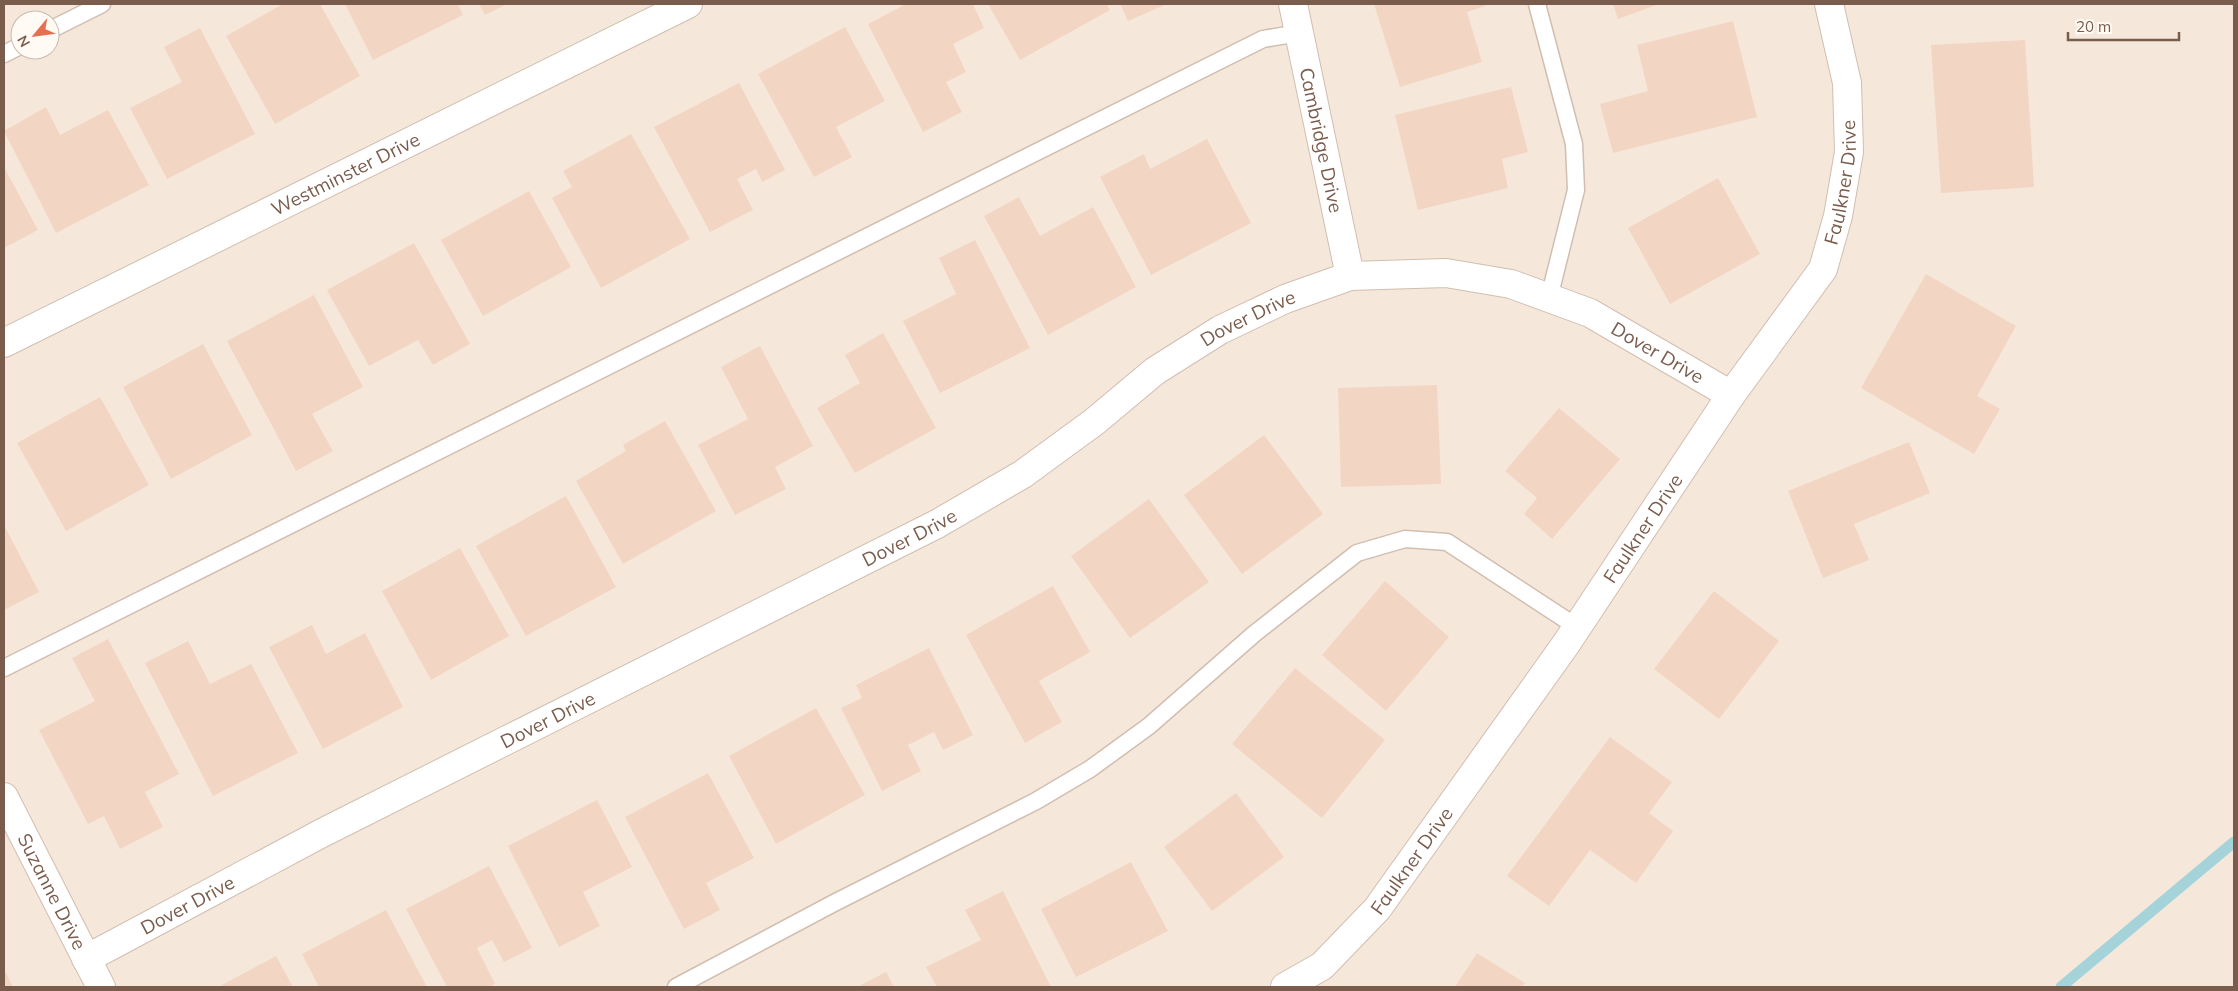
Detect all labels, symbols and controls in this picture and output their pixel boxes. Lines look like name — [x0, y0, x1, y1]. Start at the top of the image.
north arrow — [10, 10, 60, 60]
scale bar — [2068, 10, 2179, 42]
text: 20 m — [2076, 17, 2111, 36]
text: N — [13, 32, 34, 50]
street label: Cambridge Drive — [1295, 65, 1348, 215]
street label: Faulkner Drive — [1819, 119, 1861, 247]
street label: Westminster Drive — [267, 127, 424, 221]
street label: Dover Drive — [1196, 284, 1298, 351]
street label: Dover Drive — [1607, 316, 1708, 389]
street label: Faulkner Drive — [1598, 469, 1688, 588]
street label: Dover Drive — [858, 503, 961, 572]
street label: Dover Drive — [496, 686, 599, 754]
street label: Faulkner Drive — [1365, 802, 1458, 919]
street label: Suzanne Drive — [13, 829, 92, 954]
street label: Dover Drive — [136, 870, 239, 940]

